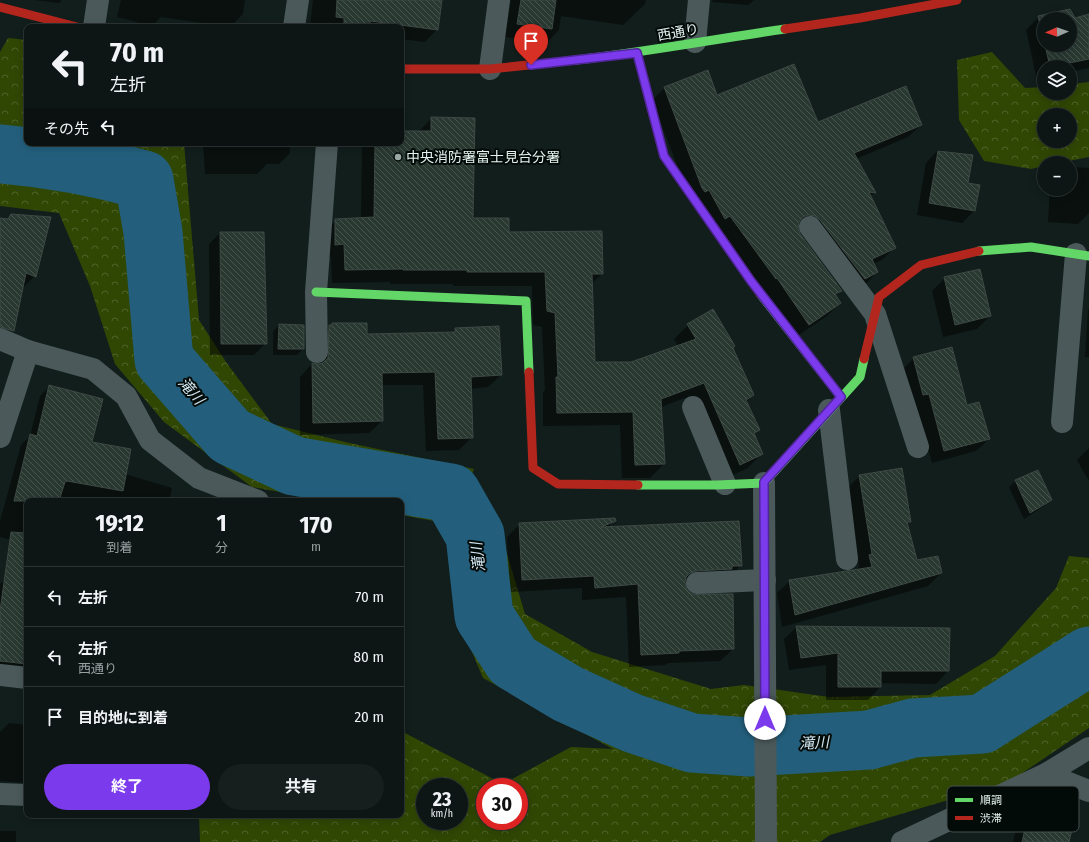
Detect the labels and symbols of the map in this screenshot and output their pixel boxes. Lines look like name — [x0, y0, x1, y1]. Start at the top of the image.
north arrow — [1037, 12, 1077, 52]
street label: 西通り — [656, 20, 700, 45]
pin — [514, 24, 548, 65]
place label: 中央消防署富士見台分署 — [406, 149, 560, 166]
marker: 中央消防署富士見台分署 — [393, 152, 403, 162]
water label: 滝川 — [174, 374, 209, 410]
water label: 滝川 — [467, 539, 489, 573]
position arrow — [744, 698, 786, 740]
water label: 滝川 — [799, 733, 831, 753]
speed limit sign: 30 — [476, 778, 528, 830]
legend — [947, 786, 1079, 832]
text: 順調 — [980, 794, 1002, 807]
text: 渋滞 — [980, 812, 1002, 825]

